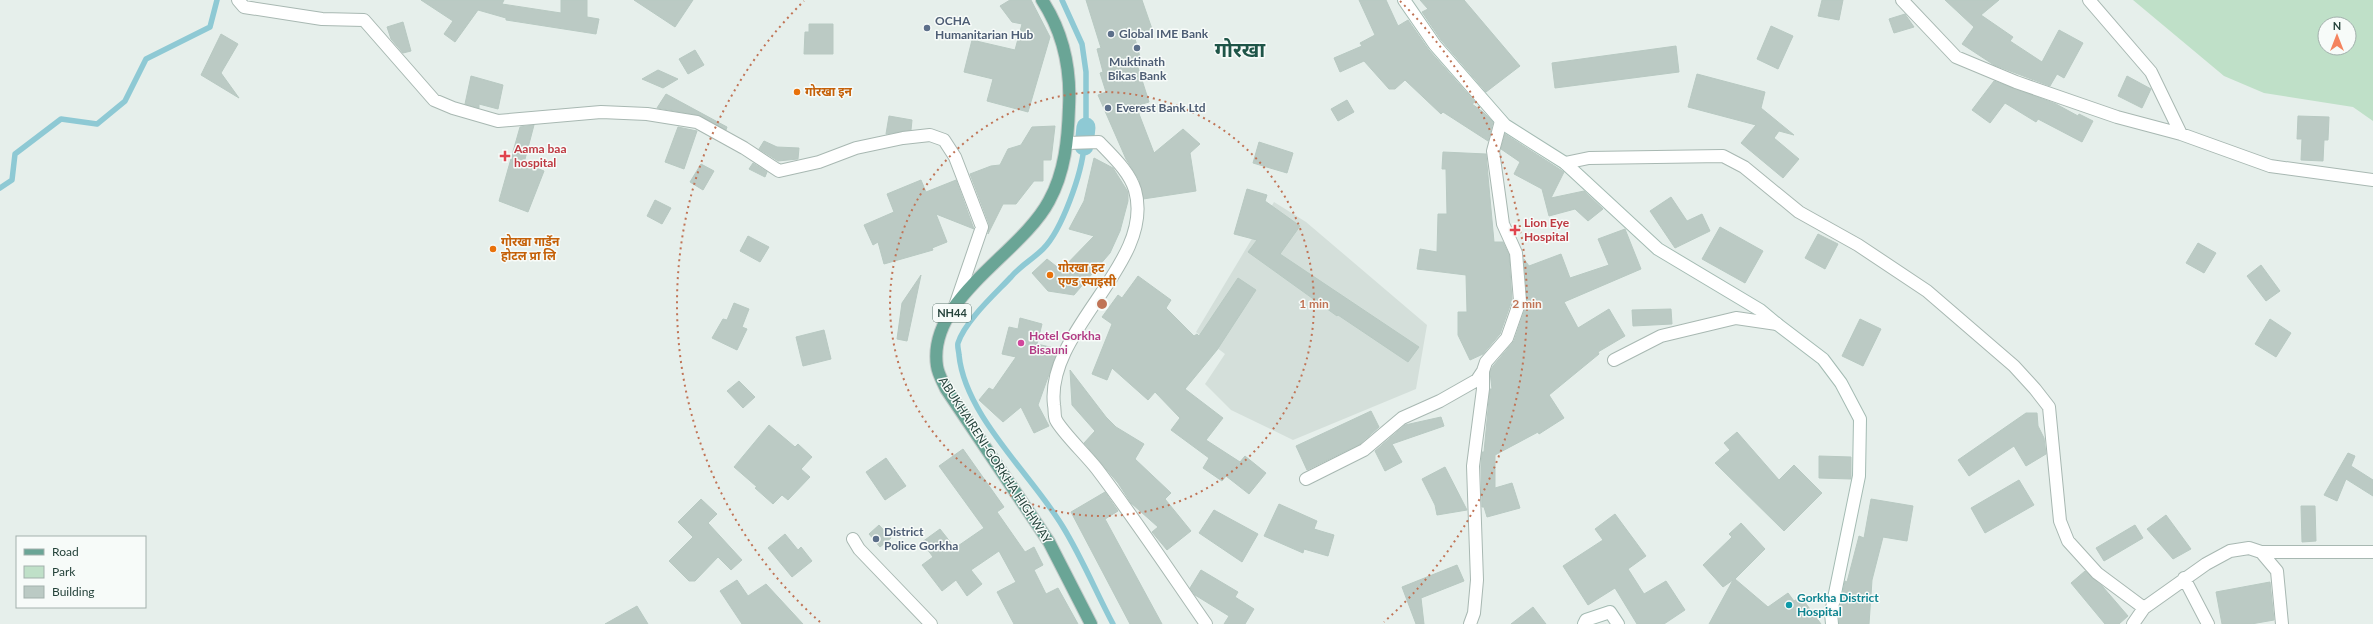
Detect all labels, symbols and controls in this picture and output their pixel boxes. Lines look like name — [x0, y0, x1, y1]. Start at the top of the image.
place label: OCHA Humanitarian Hub — [935, 13, 1034, 42]
north arrow — [2317, 16, 2357, 56]
text: N — [2333, 19, 2341, 32]
marker: OCHA Humanitarian Hub — [922, 23, 932, 33]
place label: Global IME Bank — [1119, 26, 1209, 41]
marker: Global IME Bank — [1106, 29, 1116, 39]
district label: गोरखा — [1215, 37, 1266, 61]
marker: Muktinath Bikas Bank — [1132, 43, 1142, 53]
place label: Muktinath Bikas Bank — [1108, 54, 1167, 83]
place label: गोरखा इन — [805, 84, 852, 99]
marker: गोरखा इन — [792, 87, 802, 97]
place label: Everest Bank Ltd — [1116, 100, 1206, 115]
marker: Everest Bank Ltd — [1103, 103, 1113, 113]
place label: Aama baa hospital — [513, 141, 566, 170]
marker: Aama baa hospital — [499, 150, 511, 162]
place label: Lion Eye Hospital — [1524, 215, 1570, 244]
marker: Lion Eye Hospital — [1509, 224, 1521, 236]
place label: गोरखा गार्डेन होटल प्रा लि — [501, 234, 560, 263]
marker: गोरखा गार्डेन होटल प्रा लि — [488, 244, 498, 254]
place label: गोरखा हट एण्ड स्पाइसी — [1058, 260, 1116, 289]
marker: गोरखा हट एण्ड स्पाइसी — [1045, 270, 1055, 280]
text: 1 min — [1299, 296, 1329, 311]
text: 2 min — [1512, 296, 1542, 311]
centre of rings — [1095, 297, 1109, 311]
road number: NH44 — [933, 304, 971, 322]
place label: Hotel Gorkha Bisauni — [1029, 328, 1101, 357]
marker: Hotel Gorkha Bisauni — [1016, 338, 1026, 348]
street label: ABUKHAIRENI-GORKHA HIGHWAY — [936, 374, 1055, 546]
place label: District Police Gorkha — [884, 524, 958, 553]
marker: District Police Gorkha — [871, 534, 881, 544]
legend — [16, 536, 146, 608]
text: Road — [52, 544, 79, 559]
text: Park — [52, 564, 76, 579]
text: Building — [52, 584, 95, 599]
place label: Gorkha District Hospital — [1797, 590, 1879, 619]
marker: Gorkha District Hospital — [1784, 600, 1794, 610]

